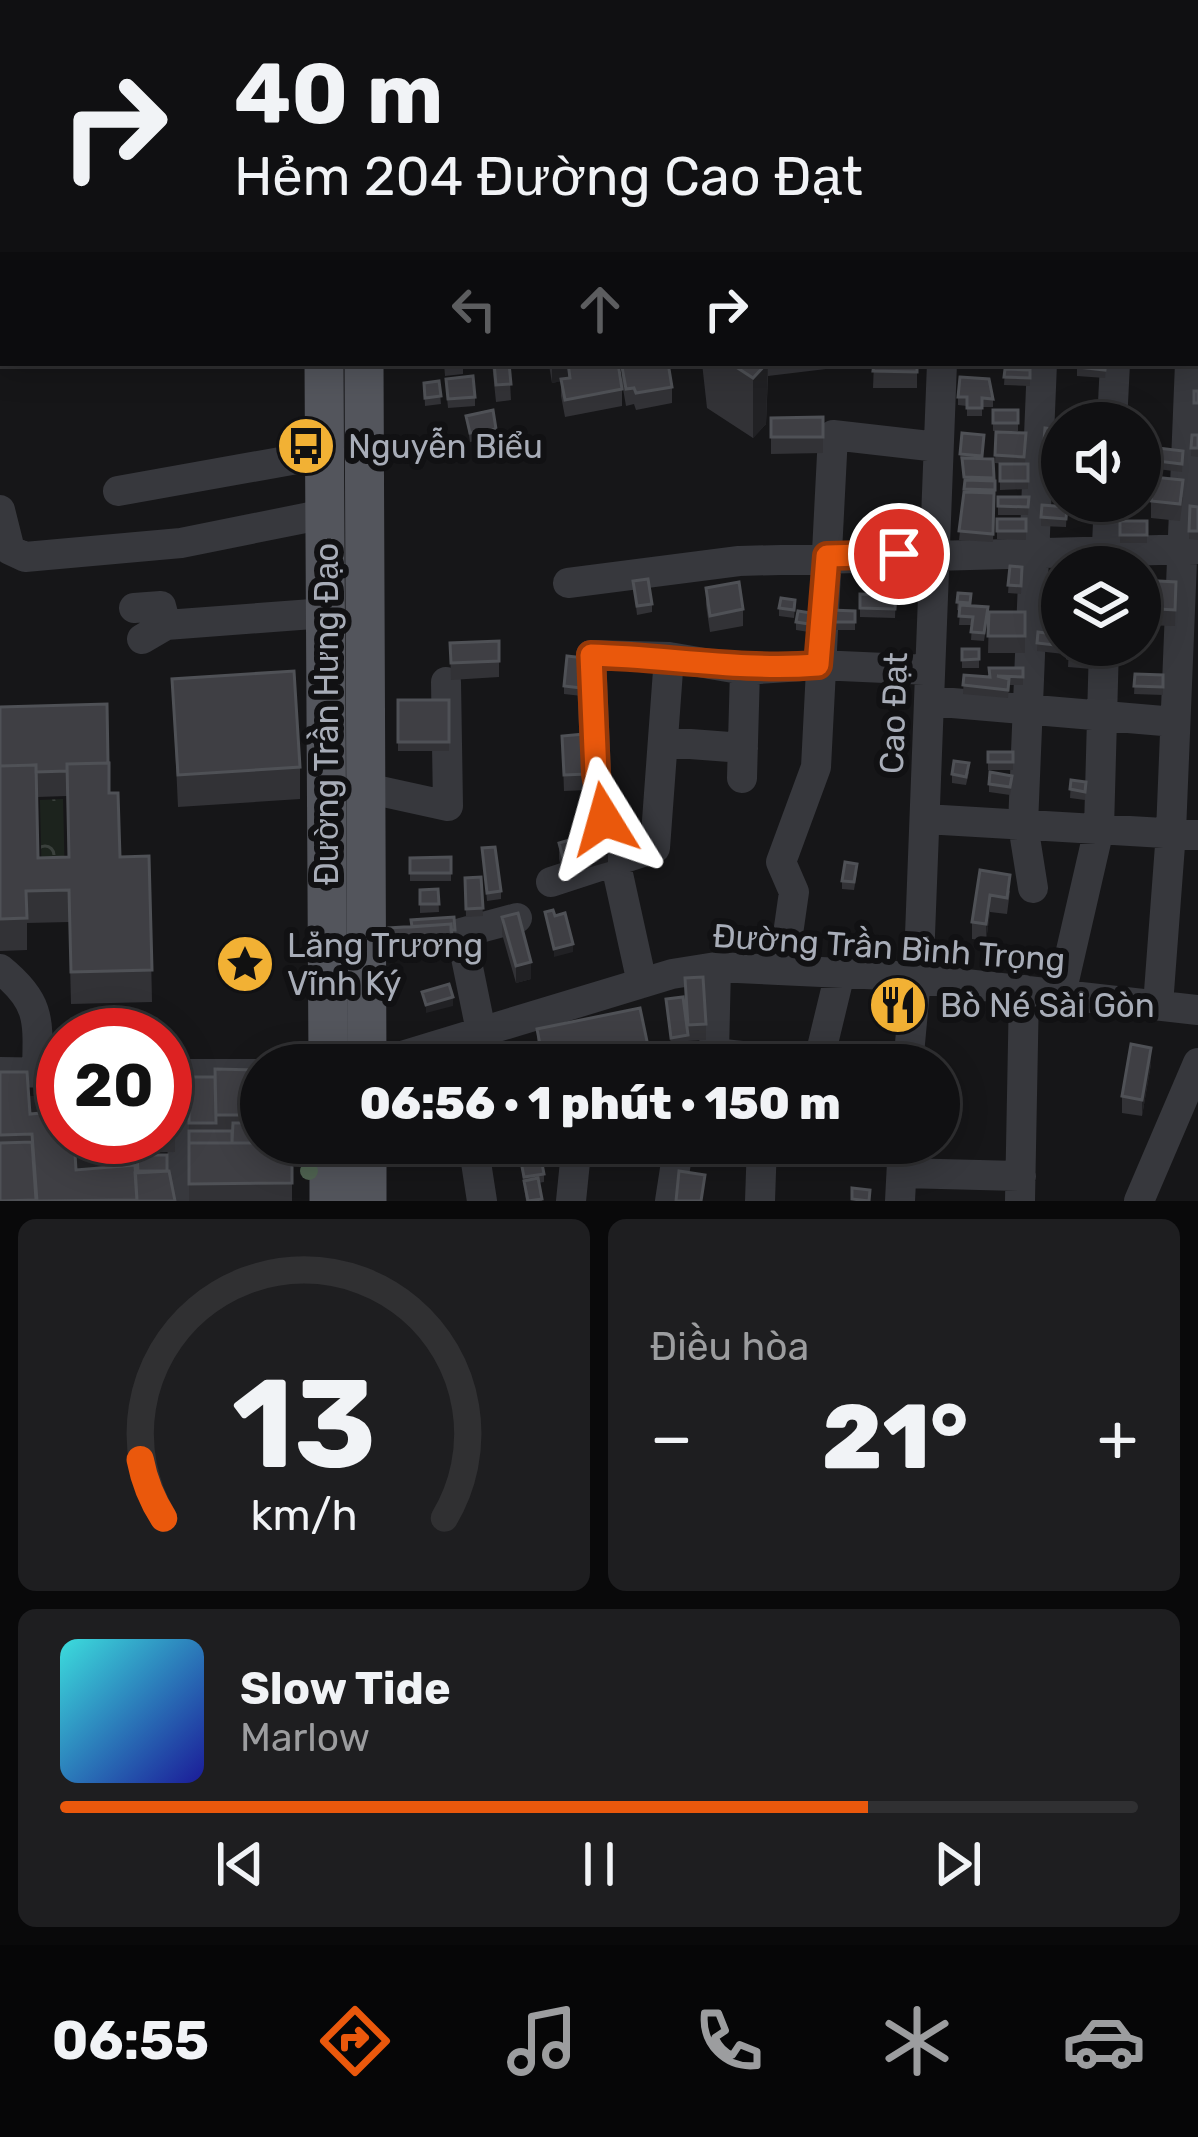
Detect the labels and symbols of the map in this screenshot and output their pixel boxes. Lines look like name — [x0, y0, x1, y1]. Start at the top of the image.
bus stop icon: Nguyễn Biểu — [275, 415, 337, 477]
place label: Nguyễn Biểu — [348, 427, 543, 466]
pin — [848, 503, 950, 605]
street label: Đường Trần Hưng Đạo — [306, 543, 346, 885]
street label: Cao Đạt — [872, 652, 915, 774]
position arrow — [541, 756, 667, 882]
street label: Đường Trần Bình Trọng — [711, 915, 1067, 979]
place label: Lăng Trương Vĩnh Ký — [287, 926, 483, 1003]
place icon: Lăng Trương Vĩnh Ký — [214, 933, 276, 995]
restaurant icon: Bò Né Sài Gòn — [867, 974, 929, 1036]
place label: Bò Né Sài Gòn — [940, 986, 1155, 1025]
speed limit sign: 20 — [36, 1008, 192, 1164]

